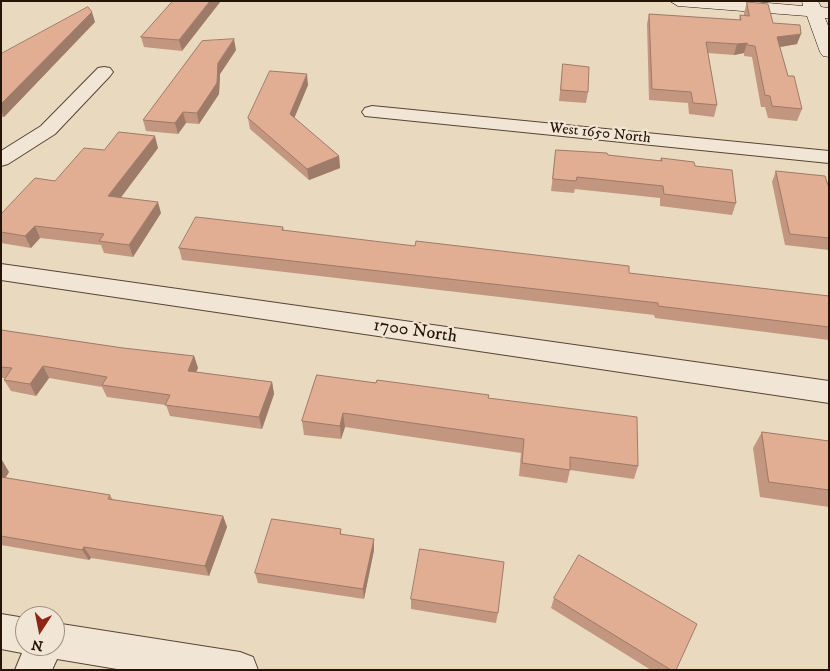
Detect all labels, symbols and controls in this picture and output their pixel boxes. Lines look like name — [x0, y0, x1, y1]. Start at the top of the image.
street label: West 1650 North — [548, 120, 652, 148]
street label: 1700 North — [372, 315, 458, 349]
north arrow — [15, 606, 65, 656]
text: N — [30, 635, 45, 655]

